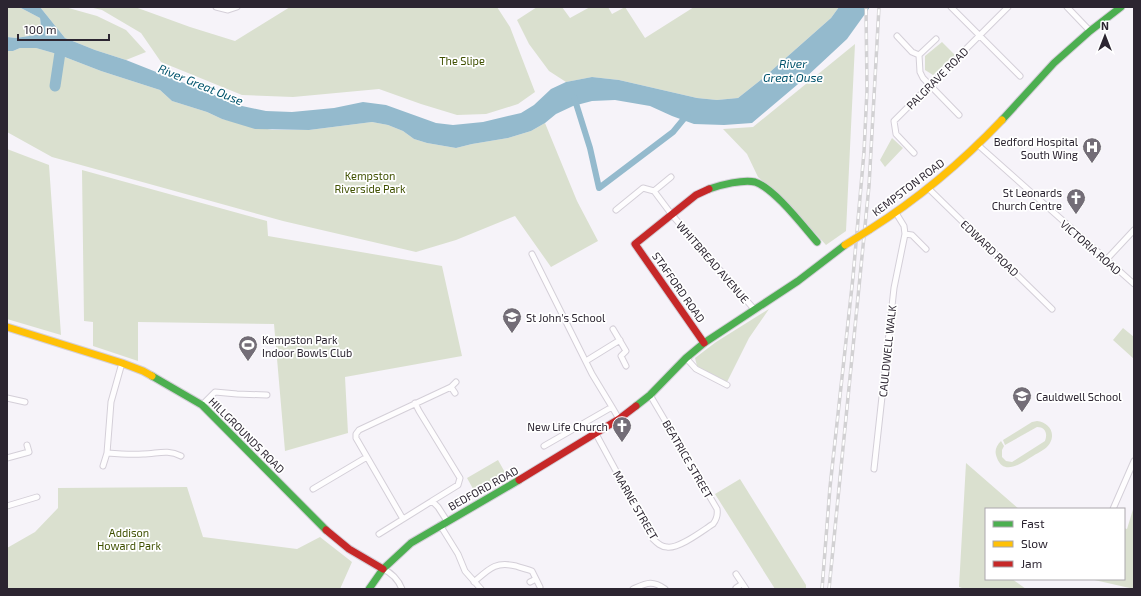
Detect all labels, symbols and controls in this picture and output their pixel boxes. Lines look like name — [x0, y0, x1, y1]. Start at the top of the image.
scale bar — [18, 16, 109, 42]
north arrow — [1085, 16, 1125, 56]
text: N — [1101, 19, 1109, 32]
text: 100 m — [24, 22, 56, 36]
street label: PALGRAVE ROAD — [903, 44, 971, 112]
park label: The Slipe — [439, 54, 485, 67]
water label: River Great Ouse — [763, 56, 824, 84]
water label: River Great Ouse — [156, 61, 246, 108]
place label: Bedford Hospital South Wing — [994, 135, 1079, 161]
hospital icon: Bedford Hospital South Wing — [1081, 136, 1103, 164]
street label: KEMPSTON ROAD — [869, 156, 947, 218]
park label: Kempston Riverside Park — [334, 169, 406, 195]
place label: St Leonards Church Centre — [992, 186, 1062, 212]
church icon: St Leonards Church Centre — [1065, 187, 1087, 215]
street label: EDWARD ROAD — [958, 217, 1022, 279]
street label: VICTORIA ROAD — [1058, 217, 1124, 277]
street label: WHITBREAD AVENUE — [674, 219, 752, 305]
street label: STAFFORD ROAD — [650, 249, 708, 325]
street label: CAULDWELL WALK — [876, 304, 898, 398]
school or university icon: St John's School — [501, 306, 523, 334]
place label: St John's School — [526, 311, 606, 324]
place label: Kempston Park Indoor Bowls Club — [262, 333, 352, 359]
sports icon: Kempston Park Indoor Bowls Club — [237, 334, 259, 362]
school or university icon: Cauldwell School — [1011, 385, 1033, 413]
place label: Cauldwell School — [1036, 390, 1122, 403]
street label: HILLGROUNDS ROAD — [206, 394, 288, 476]
church icon: New Life Church — [611, 415, 633, 443]
street label: BEATRICE STREET — [660, 418, 716, 501]
place label: New Life Church — [527, 420, 608, 433]
street label: BEDFORD ROAD — [446, 463, 520, 513]
street label: MARNE STREET — [611, 468, 661, 542]
legend — [985, 508, 1125, 580]
text: Fast — [1021, 516, 1045, 530]
park label: Addison Howard Park — [97, 526, 161, 552]
text: Slow — [1021, 536, 1048, 550]
text: Jam — [1021, 556, 1042, 570]

